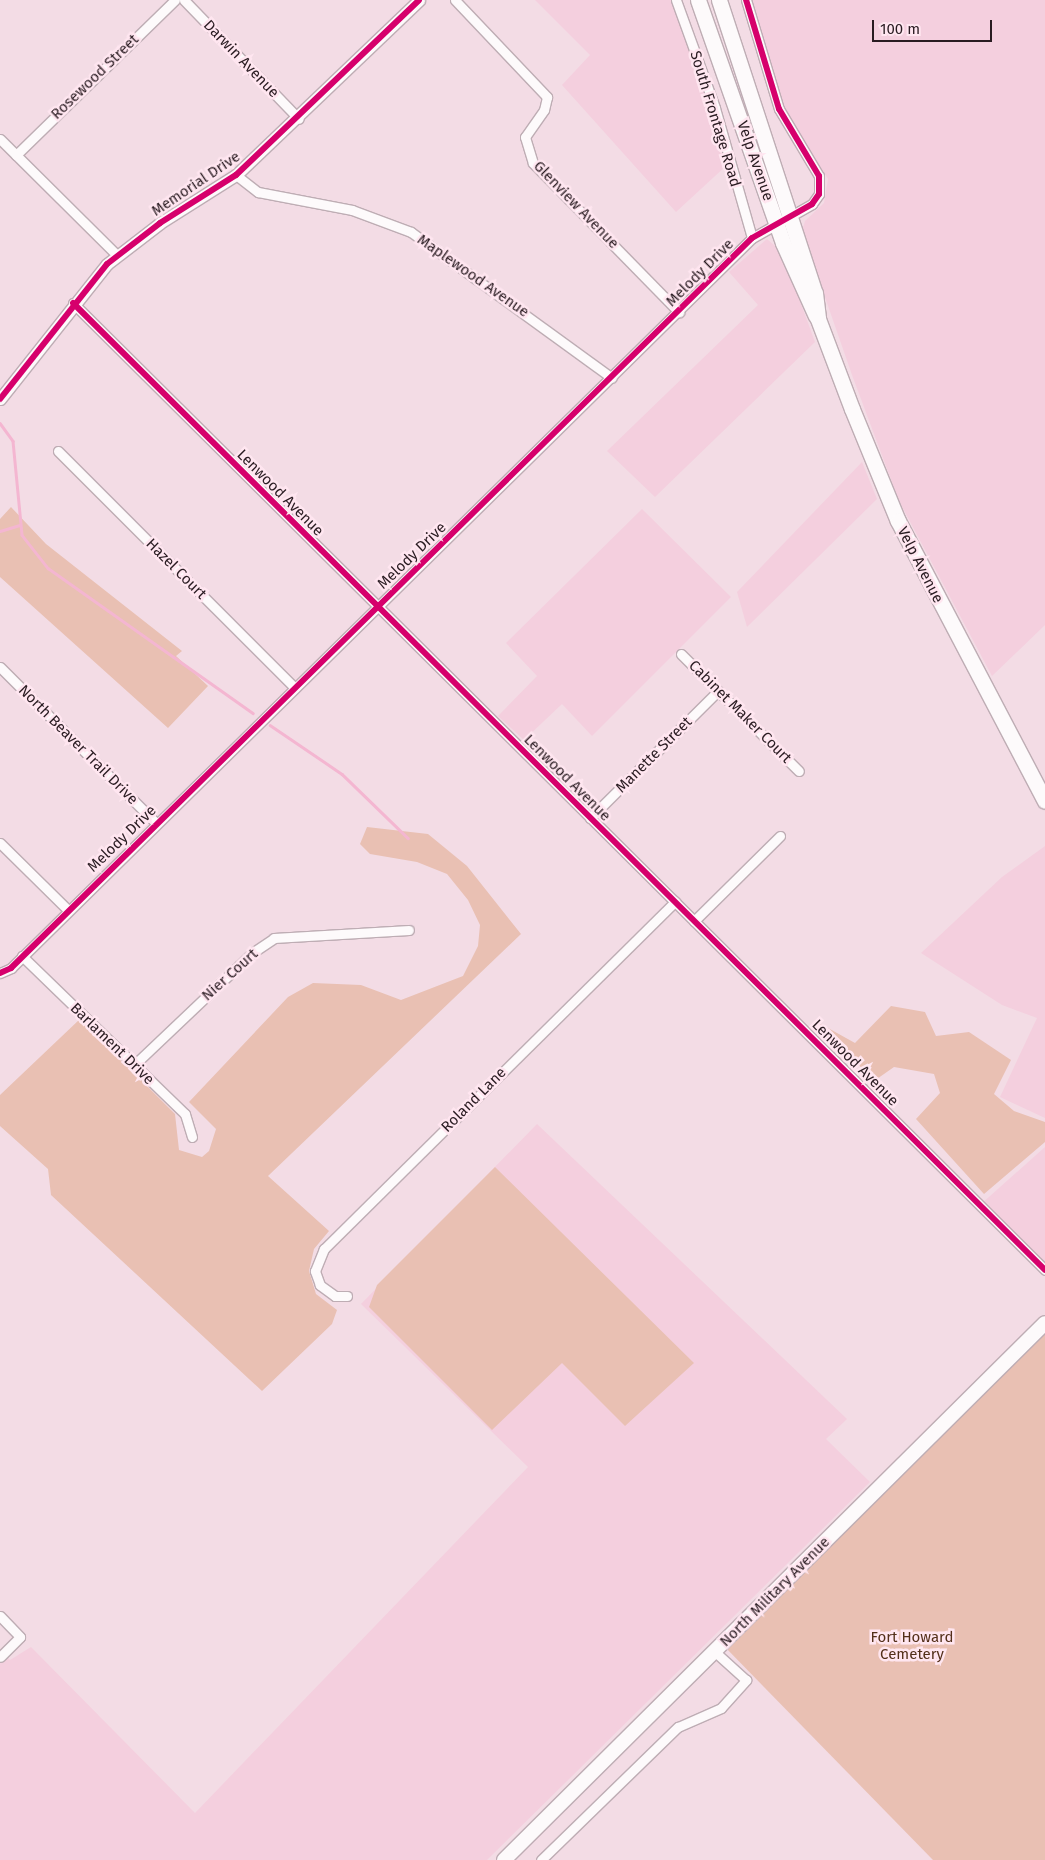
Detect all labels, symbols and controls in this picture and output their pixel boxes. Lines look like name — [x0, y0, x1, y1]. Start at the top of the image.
scale bar — [875, 10, 995, 42]
street label: Darwin Avenue — [199, 16, 283, 102]
text: 100 m — [880, 20, 920, 38]
street label: Rosewood Street — [47, 31, 143, 123]
street label: South Frontage Road — [686, 49, 744, 189]
street label: Velp Avenue — [733, 119, 777, 203]
street label: Memorial Drive — [148, 148, 244, 220]
street label: Glenview Avenue — [530, 157, 622, 253]
street label: Maplewood Avenue — [414, 231, 532, 321]
street label: Melody Drive — [662, 235, 738, 311]
street label: Lenwood Avenue — [233, 446, 327, 540]
street label: Melody Drive — [374, 519, 450, 593]
street label: Velp Avenue — [893, 524, 947, 606]
street label: Hazel Court — [142, 535, 210, 603]
street label: Cabinet Maker Court — [685, 657, 795, 767]
street label: North Beaver Trail Drive — [14, 681, 142, 809]
street label: Manette Street — [612, 713, 696, 797]
street label: Lenwood Avenue — [520, 731, 614, 825]
street label: Melody Drive — [84, 802, 160, 876]
street label: Nier Court — [198, 945, 262, 1005]
street label: Barlament Drive — [66, 999, 158, 1089]
street label: Lenwood Avenue — [808, 1016, 902, 1110]
street label: Roland Lane — [438, 1064, 510, 1136]
street label: North Military Avenue — [716, 1533, 834, 1651]
park label: Fort Howard Cemetery — [871, 1628, 953, 1663]

